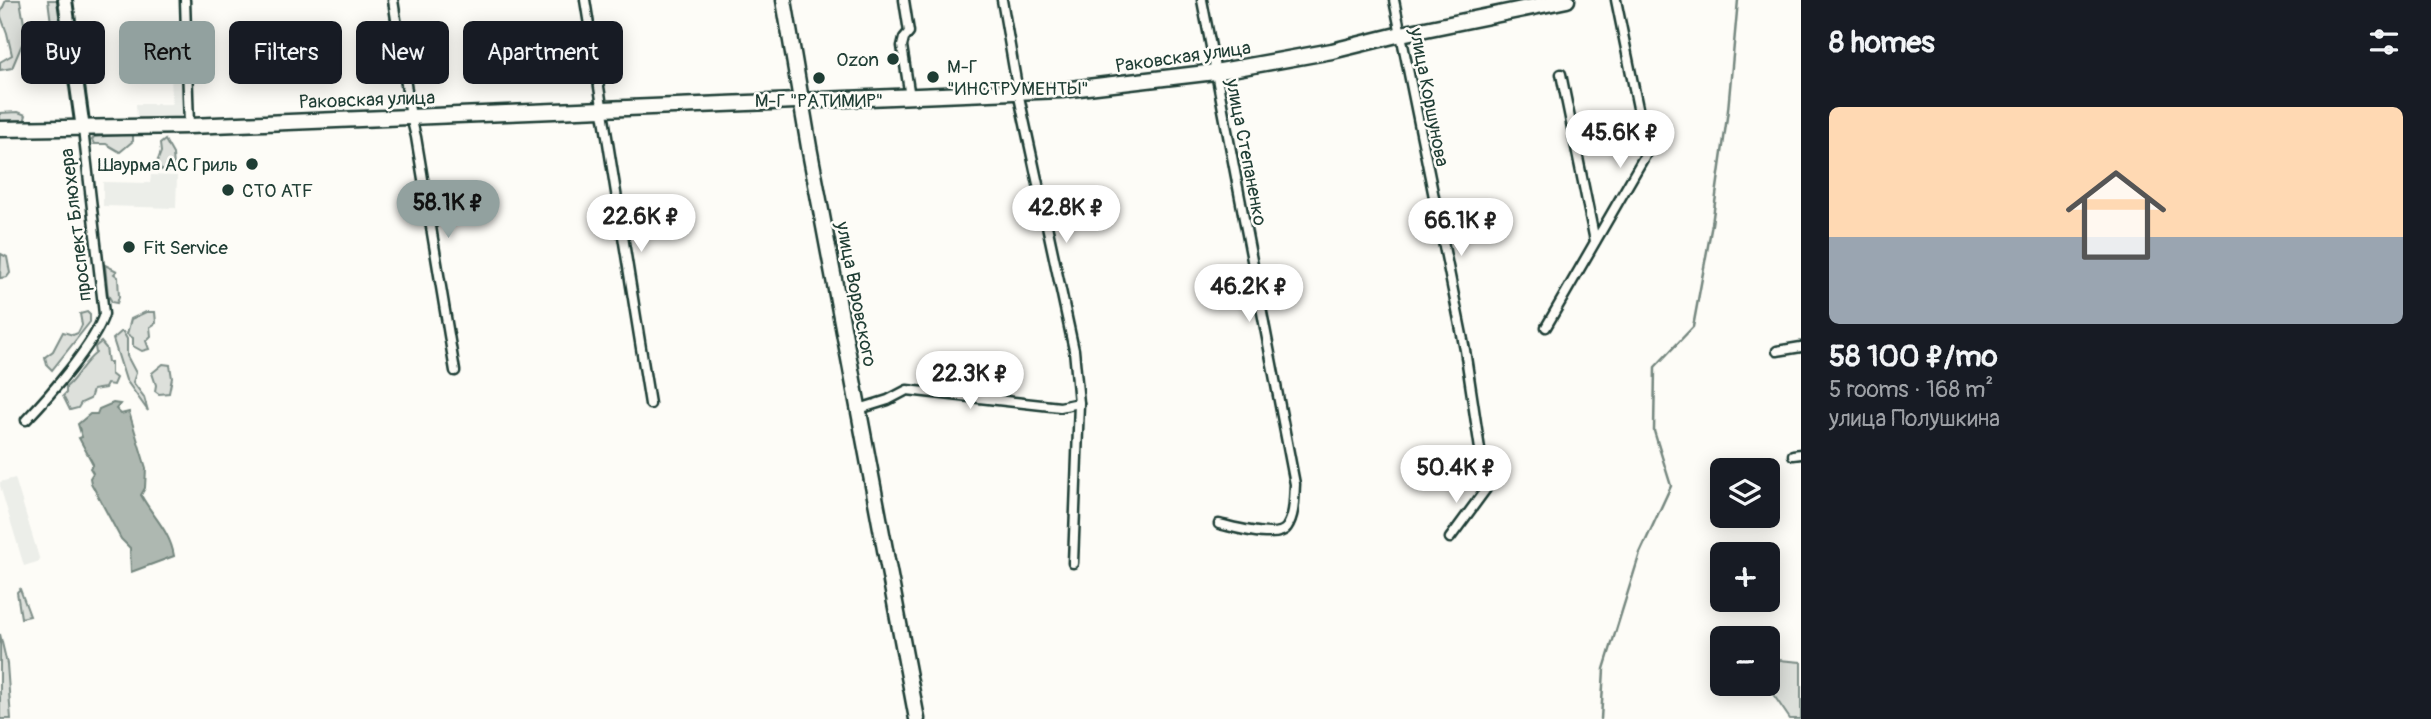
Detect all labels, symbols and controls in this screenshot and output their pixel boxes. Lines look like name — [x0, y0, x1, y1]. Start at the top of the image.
chip: Buy — [21, 21, 105, 84]
chip: Rent — [119, 21, 215, 84]
chip: Filters — [229, 21, 342, 84]
chip: New — [356, 21, 449, 84]
chip: Apartment — [463, 21, 623, 84]
icon: filters — [2365, 23, 2403, 61]
text: 8 homes — [1829, 24, 1935, 61]
street label: улица Коршунова — [1404, 25, 1454, 169]
street label: Раковская улица — [1114, 36, 1252, 78]
place label: Ozon — [836, 48, 879, 72]
marker: Ozon — [885, 51, 901, 67]
place label: М-Г "ИНСТРУМЕНТЫ" — [947, 55, 1089, 101]
marker: М-Г "ИНСТРУМЕНТЫ" — [925, 69, 941, 85]
marker: М-Г "РАТИМИР" — [811, 70, 827, 86]
street label: улица Степаненко — [1220, 76, 1272, 228]
street label: Раковская улица — [299, 86, 436, 114]
place label: М-Г "РАТИМИР" — [755, 89, 883, 113]
pin: 45.6K ₽ — [1555, 110, 1685, 170]
text: 45.6K ₽ — [1582, 118, 1658, 147]
street label: проспект Блюхера — [55, 147, 97, 303]
icon: home — [2053, 152, 2179, 278]
place label: Шаурма АС Гриль — [98, 153, 238, 177]
marker: Шаурма АС Гриль — [244, 156, 260, 172]
place label: СТО ATF — [242, 179, 313, 203]
pin: 58.1K ₽ — [383, 180, 513, 240]
marker: СТО ATF — [220, 182, 236, 198]
pin: 42.8K ₽ — [1001, 186, 1131, 245]
text: 58.1K ₽ — [413, 188, 483, 217]
text: 42.8K ₽ — [1028, 193, 1104, 222]
pin: 22.6K ₽ — [576, 194, 706, 254]
pin: 66.1K ₽ — [1396, 198, 1526, 258]
text: 22.6K ₽ — [603, 202, 679, 231]
text: 66.1K ₽ — [1424, 206, 1498, 235]
street label: улица Воровского — [830, 219, 882, 369]
place label: Fit Service — [143, 236, 228, 260]
marker: Fit Service — [121, 239, 137, 255]
pin: 46.2K ₽ — [1184, 264, 1314, 324]
text: 46.2K ₽ — [1210, 272, 1288, 301]
text: 58 100 ₽/mo — [1829, 338, 1998, 375]
pin: 22.3K ₽ — [905, 352, 1035, 411]
text: 22.3K ₽ — [932, 359, 1008, 388]
text: 5 rooms · 168 m² — [1829, 375, 1993, 404]
text: улица Полушкина — [1829, 404, 2000, 433]
pin: 50.4K ₽ — [1391, 446, 1521, 505]
text: 50.4K ₽ — [1416, 453, 1496, 482]
map controls — [1710, 458, 1780, 696]
button: layers — [1710, 458, 1780, 528]
button: + — [1710, 542, 1780, 612]
button: − — [1710, 626, 1780, 696]

